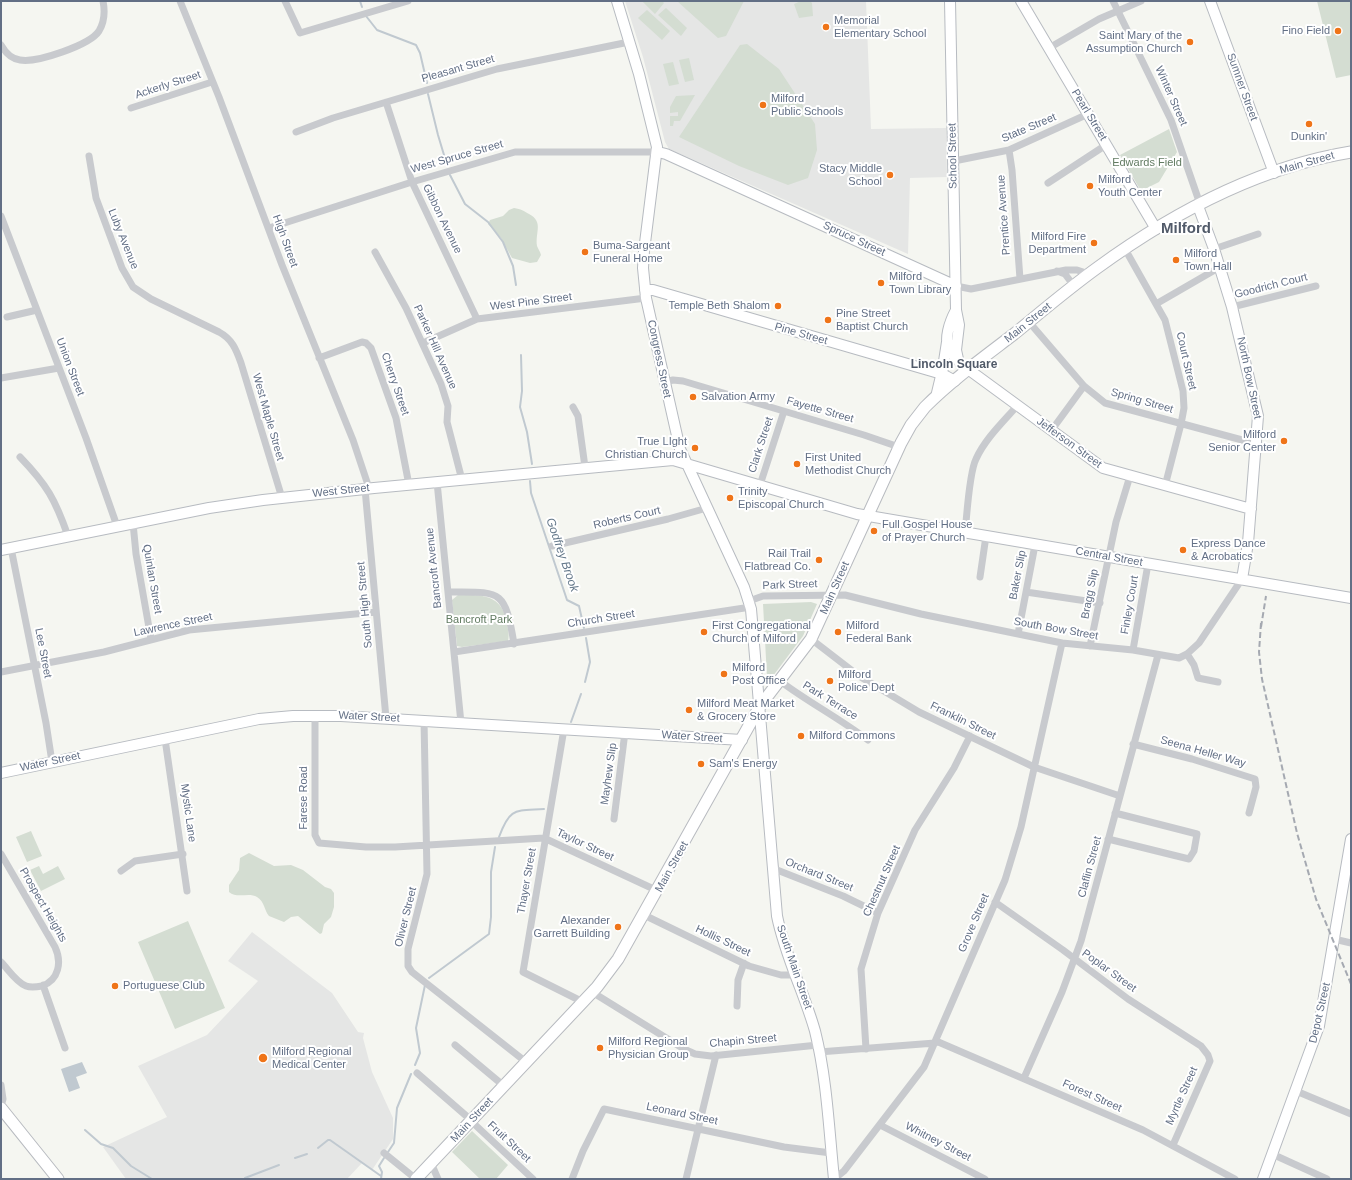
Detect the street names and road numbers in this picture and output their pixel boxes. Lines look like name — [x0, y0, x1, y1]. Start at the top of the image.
street label: Sumner Street — [1224, 51, 1260, 123]
street label: Pleasant Street — [420, 52, 496, 86]
street label: Winter Street — [1152, 64, 1190, 128]
street label: Ackerly Street — [133, 68, 203, 102]
street label: Pearl Street — [1068, 87, 1110, 143]
street label: State Street — [1000, 111, 1058, 145]
street label: School Street — [946, 123, 960, 189]
street label: West Spruce Street — [409, 138, 505, 176]
street label: Main Street — [1278, 149, 1336, 177]
street label: Prentice Avenue — [995, 174, 1013, 256]
street label: Gibbon Avenue — [419, 182, 465, 256]
street label: Luby Avenue — [105, 207, 141, 271]
street label: High Street — [269, 213, 301, 269]
street label: Spruce Street — [821, 219, 887, 259]
street label: Goodrich Court — [1233, 271, 1309, 301]
street label: West Pine Street — [489, 290, 573, 314]
street label: Main Street — [1002, 300, 1054, 346]
street label: Parker Hill Avenue — [410, 303, 460, 391]
street label: Congress Street — [644, 319, 674, 399]
street label: Pine Street — [773, 320, 829, 348]
street label: Court Street — [1173, 331, 1199, 391]
street label: Union Street — [53, 336, 87, 398]
street label: North Bow Street — [1234, 336, 1264, 420]
street label: Cherry Street — [378, 351, 412, 417]
street label: West Maple Street — [249, 372, 287, 462]
street label: Spring Street — [1109, 386, 1175, 416]
street label: Fayette Street — [785, 394, 855, 426]
street label: Clark Street — [746, 415, 776, 475]
street label: Jefferson Street — [1034, 415, 1104, 471]
street label: West Street — [312, 481, 370, 501]
street label: Roberts Court — [592, 504, 662, 532]
street label: Bancroft Avenue — [423, 527, 445, 609]
street label: Quinlan Street — [139, 543, 165, 615]
street label: Central Street — [1074, 545, 1144, 569]
street label: Baker Slip — [1007, 549, 1029, 601]
street label: Main Street — [818, 560, 852, 616]
street label: South High Street — [355, 561, 375, 649]
street label: Bragg Slip — [1079, 568, 1101, 620]
street label: Finley Court — [1118, 575, 1142, 635]
street label: Park Street — [762, 577, 818, 593]
street label: Church Street — [566, 607, 636, 631]
street label: Lawrence Street — [132, 610, 214, 640]
street label: South Bow Street — [1013, 615, 1099, 643]
street label: Lee Street — [32, 627, 54, 679]
street label: Park Terrace — [800, 679, 860, 723]
street label: Franklin Street — [928, 699, 998, 743]
street label: Water Street — [338, 709, 400, 725]
street label: Water Street — [661, 728, 723, 746]
street label: Seena Heller Way — [1159, 733, 1247, 771]
street label: Mayhew Slip — [598, 742, 620, 806]
street label: Water Street — [19, 749, 81, 775]
street label: Farese Road — [297, 766, 311, 830]
street label: Mystic Lane — [177, 783, 199, 843]
street label: Taylor Street — [554, 826, 616, 864]
street label: Claflin Street — [1075, 835, 1105, 899]
street label: Main Street — [653, 839, 691, 895]
street label: Chestnut Street — [860, 843, 904, 919]
street label: Thayer Street — [515, 847, 539, 915]
street label: Orchard Street — [783, 855, 855, 895]
street label: Prospect Heights — [16, 865, 70, 945]
street label: Oliver Street — [392, 886, 420, 948]
street label: Grove Street — [956, 892, 992, 954]
street label: Hollis Street — [693, 922, 753, 960]
street label: South Main Street — [773, 923, 815, 1011]
street label: Poplar Street — [1079, 947, 1139, 995]
street label: Depot Street — [1307, 981, 1333, 1045]
street label: Chapin Street — [709, 1031, 777, 1051]
street label: Myrtle Street — [1163, 1065, 1201, 1127]
street label: Forest Street — [1060, 1077, 1124, 1115]
street label: Main Street — [448, 1095, 496, 1145]
street label: Leonard Street — [645, 1100, 719, 1128]
street label: Fruit Street — [485, 1119, 533, 1165]
street label: Whitney Street — [903, 1120, 973, 1164]

